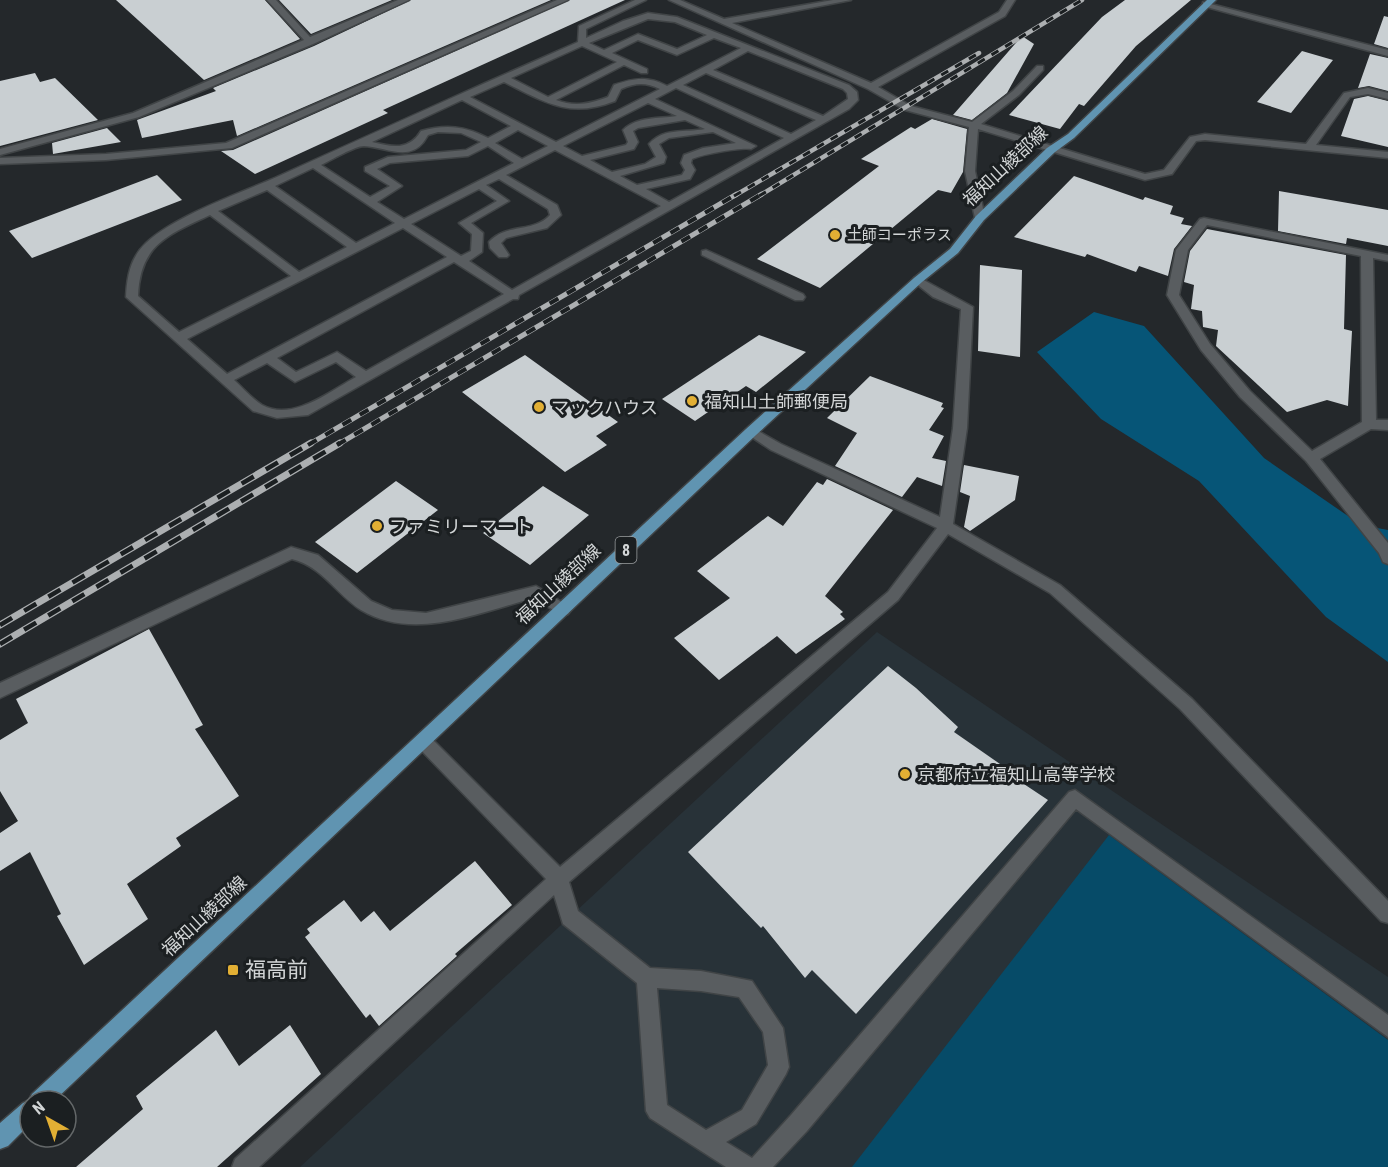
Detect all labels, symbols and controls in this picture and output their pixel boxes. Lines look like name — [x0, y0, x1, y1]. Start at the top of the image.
street label: 福知山綾部線 — [958, 121, 1052, 211]
place label: 土師コーポラス — [847, 226, 952, 244]
marker: 土師コーポラス — [828, 228, 842, 242]
place label: 福知山土師郵便局 — [704, 391, 848, 412]
marker: 福知山土師郵便局 — [685, 394, 699, 408]
place label: マックハウス — [551, 397, 658, 418]
marker: マックハウス — [532, 400, 546, 414]
place label: ファミリーマート — [389, 516, 533, 537]
marker: ファミリーマート — [370, 519, 384, 533]
road number: 8 — [616, 537, 636, 563]
street label: 福知山綾部線 — [511, 539, 605, 629]
place label: 京都府立福知山高等学校 — [917, 764, 1115, 785]
marker: 京都府立福知山高等学校 — [898, 767, 912, 781]
street label: 福知山綾部線 — [157, 871, 251, 961]
place label: 福高前 — [245, 958, 308, 982]
marker: 福高前 — [226, 963, 240, 977]
north arrow — [18, 1089, 78, 1149]
text: N — [29, 1097, 49, 1118]

